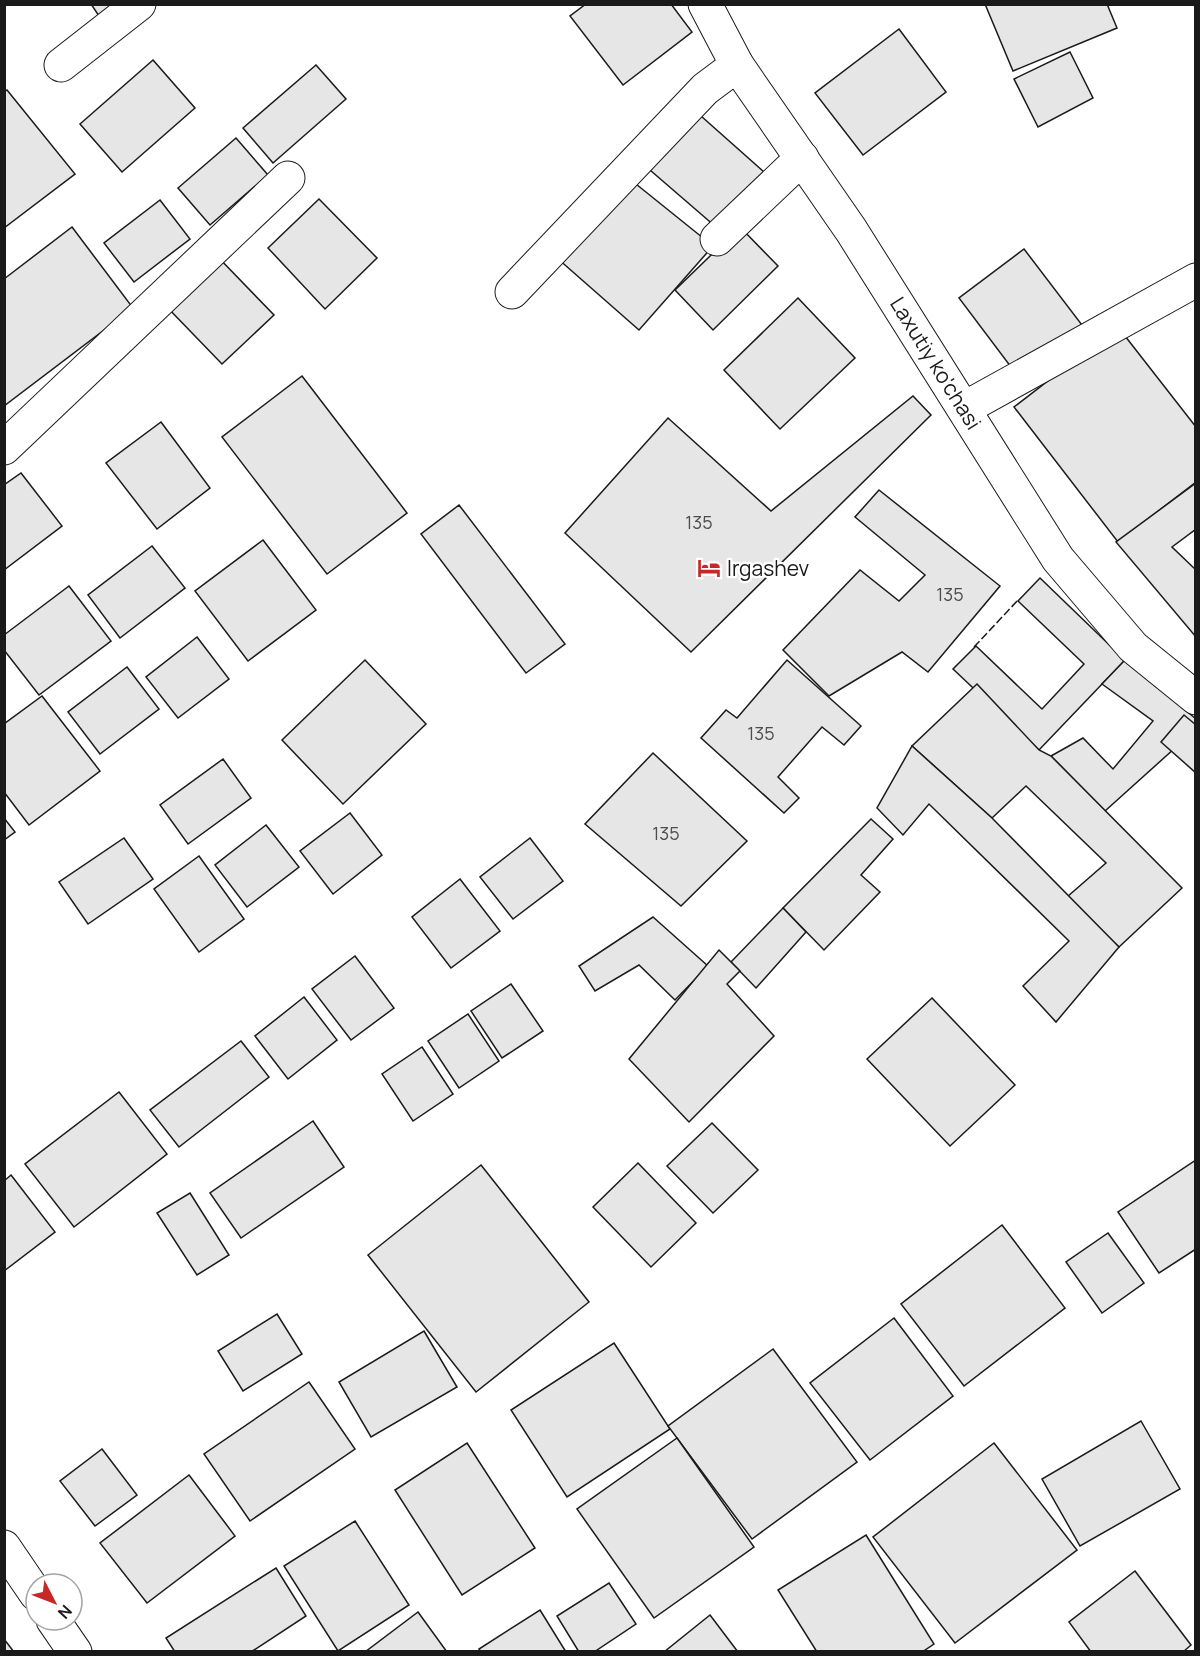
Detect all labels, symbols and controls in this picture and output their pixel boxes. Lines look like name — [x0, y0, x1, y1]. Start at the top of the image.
street label: Laxutiy ko'chasi — [884, 291, 988, 435]
house number: 135 — [685, 510, 713, 534]
place label: Irgashev — [727, 554, 810, 582]
hotel icon: Irgashev — [696, 555, 722, 581]
house number: 135 — [936, 582, 964, 606]
house number: 135 — [747, 721, 775, 745]
house number: 135 — [652, 821, 680, 845]
north arrow — [24, 1572, 84, 1632]
text: N — [53, 1600, 77, 1624]

